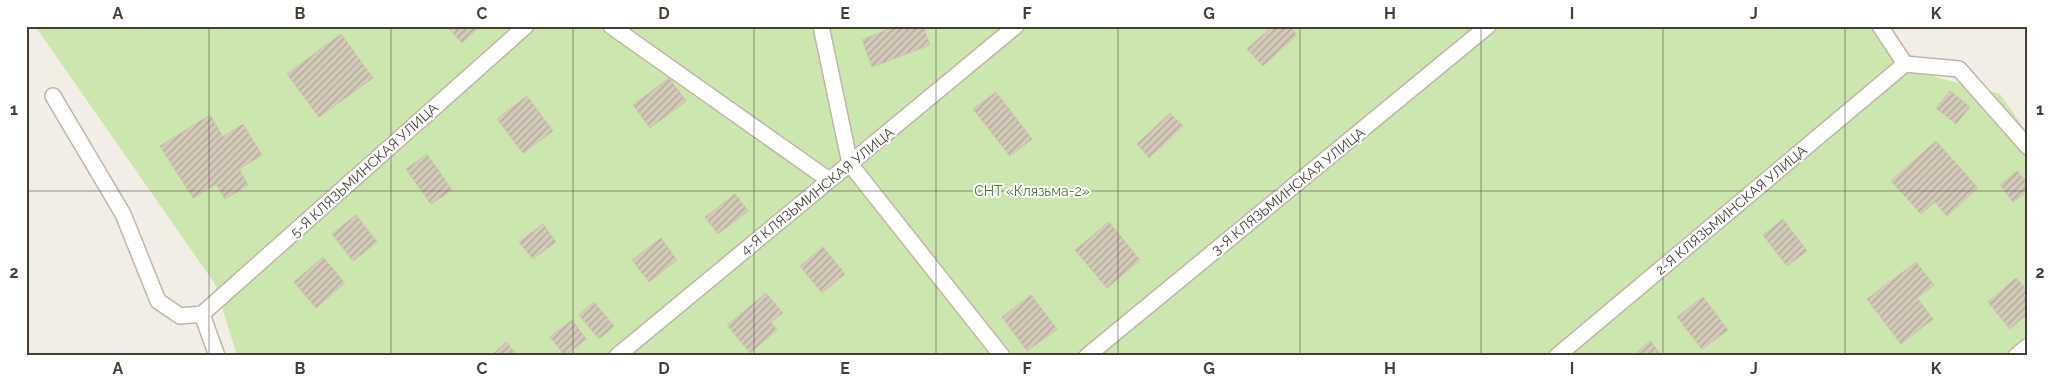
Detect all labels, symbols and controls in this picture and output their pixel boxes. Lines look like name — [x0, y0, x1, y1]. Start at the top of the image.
text: A — [113, 4, 124, 23]
text: B — [295, 4, 306, 23]
text: C — [477, 4, 488, 23]
text: D — [658, 4, 670, 23]
text: E — [840, 4, 850, 23]
text: F — [1022, 4, 1032, 23]
text: G — [1203, 4, 1215, 23]
text: H — [1384, 4, 1396, 23]
text: I — [1570, 4, 1574, 23]
text: J — [1750, 4, 1758, 23]
text: K — [1931, 4, 1942, 23]
street label: 5-Я КЛЯЗЬМИНСКАЯ УЛИЦА — [287, 99, 441, 241]
text: 1 — [10, 100, 18, 119]
text: 1 — [2036, 100, 2044, 119]
street label: 4-Я КЛЯЗЬМИНСКАЯ УЛИЦА — [737, 124, 897, 258]
street label: 3-Я КЛЯЗЬМИНСКАЯ УЛИЦА — [1208, 124, 1368, 258]
street label: 2-Я КЛЯЗЬМИНСКАЯ УЛИЦА — [1652, 142, 1810, 278]
park label: СНТ «Клязьма-2» — [974, 183, 1090, 199]
text: 2 — [9, 263, 19, 282]
text: 2 — [2035, 263, 2045, 282]
text: A — [113, 359, 124, 378]
text: B — [295, 359, 306, 378]
text: C — [477, 359, 488, 378]
text: D — [658, 359, 670, 378]
text: E — [840, 359, 850, 378]
text: F — [1022, 359, 1032, 378]
text: G — [1203, 359, 1215, 378]
text: H — [1384, 359, 1396, 378]
text: I — [1570, 359, 1574, 378]
text: J — [1750, 359, 1758, 378]
text: K — [1931, 359, 1942, 378]

